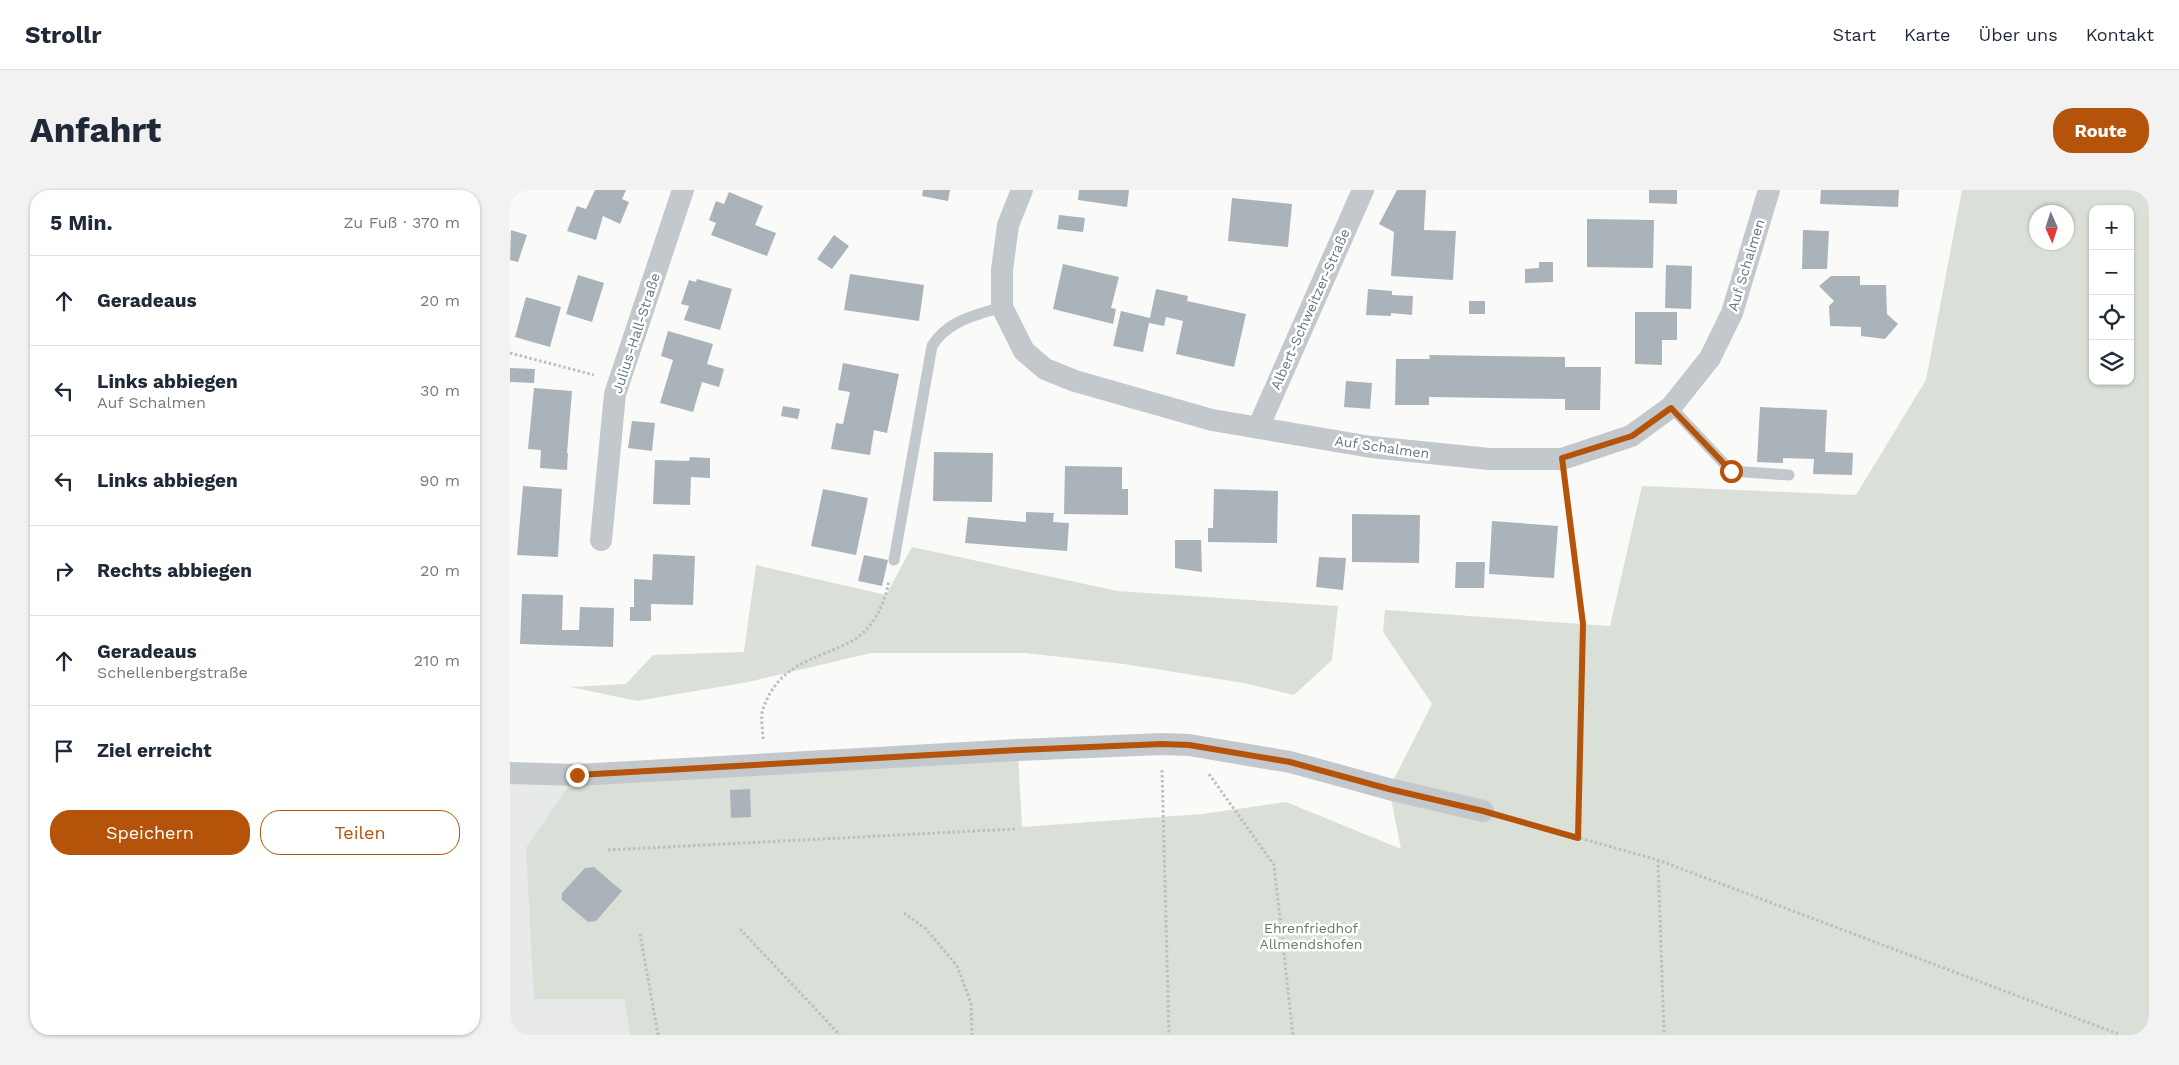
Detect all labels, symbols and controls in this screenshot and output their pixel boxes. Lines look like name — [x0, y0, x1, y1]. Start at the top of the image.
text: Strollr — [25, 21, 102, 49]
text: Start — [1832, 24, 1876, 45]
text: Karte — [1904, 24, 1951, 45]
text: Über uns — [1979, 24, 2058, 45]
text: Kontakt — [2086, 24, 2154, 45]
button: Route — [2053, 108, 2149, 153]
text: Anfahrt — [30, 109, 161, 151]
north arrow — [2029, 205, 2074, 250]
map controls — [2089, 205, 2134, 385]
button: + — [2089, 205, 2134, 250]
text: 5 Min. — [50, 210, 113, 235]
text: Zu Fuß · 370 m — [344, 213, 460, 232]
street label: Auf Schalmen — [1724, 217, 1768, 313]
street label: Albert-Schweitzer-Straße — [1267, 226, 1353, 392]
button: − — [2089, 250, 2134, 295]
street label: Julius-Hall-Straße — [609, 271, 663, 395]
icon: ahead — [50, 287, 78, 315]
text: Geradeaus — [97, 289, 197, 312]
text: 20 m — [420, 291, 460, 310]
button: locate — [2089, 295, 2134, 340]
button: layers — [2089, 340, 2134, 385]
text: Links abbiegen — [97, 370, 238, 393]
icon: left — [50, 377, 78, 405]
text: 30 m — [420, 381, 460, 400]
text: Auf Schalmen — [97, 393, 206, 412]
street label: Auf Schalmen — [1334, 432, 1430, 462]
route start — [1720, 460, 1743, 483]
icon: left — [50, 467, 78, 495]
text: Links abbiegen — [97, 469, 238, 492]
text: 90 m — [419, 471, 460, 490]
icon: right — [50, 557, 78, 585]
text: Rechts abbiegen — [97, 559, 252, 582]
text: 20 m — [420, 561, 460, 580]
text: Geradeaus — [97, 640, 197, 663]
icon: ahead — [50, 647, 78, 675]
text: 210 m — [414, 651, 460, 670]
text: Schellenbergstraße — [97, 663, 248, 682]
icon: arrive — [50, 737, 78, 765]
text: Ziel erreicht — [97, 739, 212, 762]
route end — [566, 764, 589, 787]
button: Speichern — [50, 810, 250, 855]
button: Teilen — [260, 810, 460, 855]
park label: Ehrenfriedhof Allmendshofen — [1259, 920, 1363, 952]

